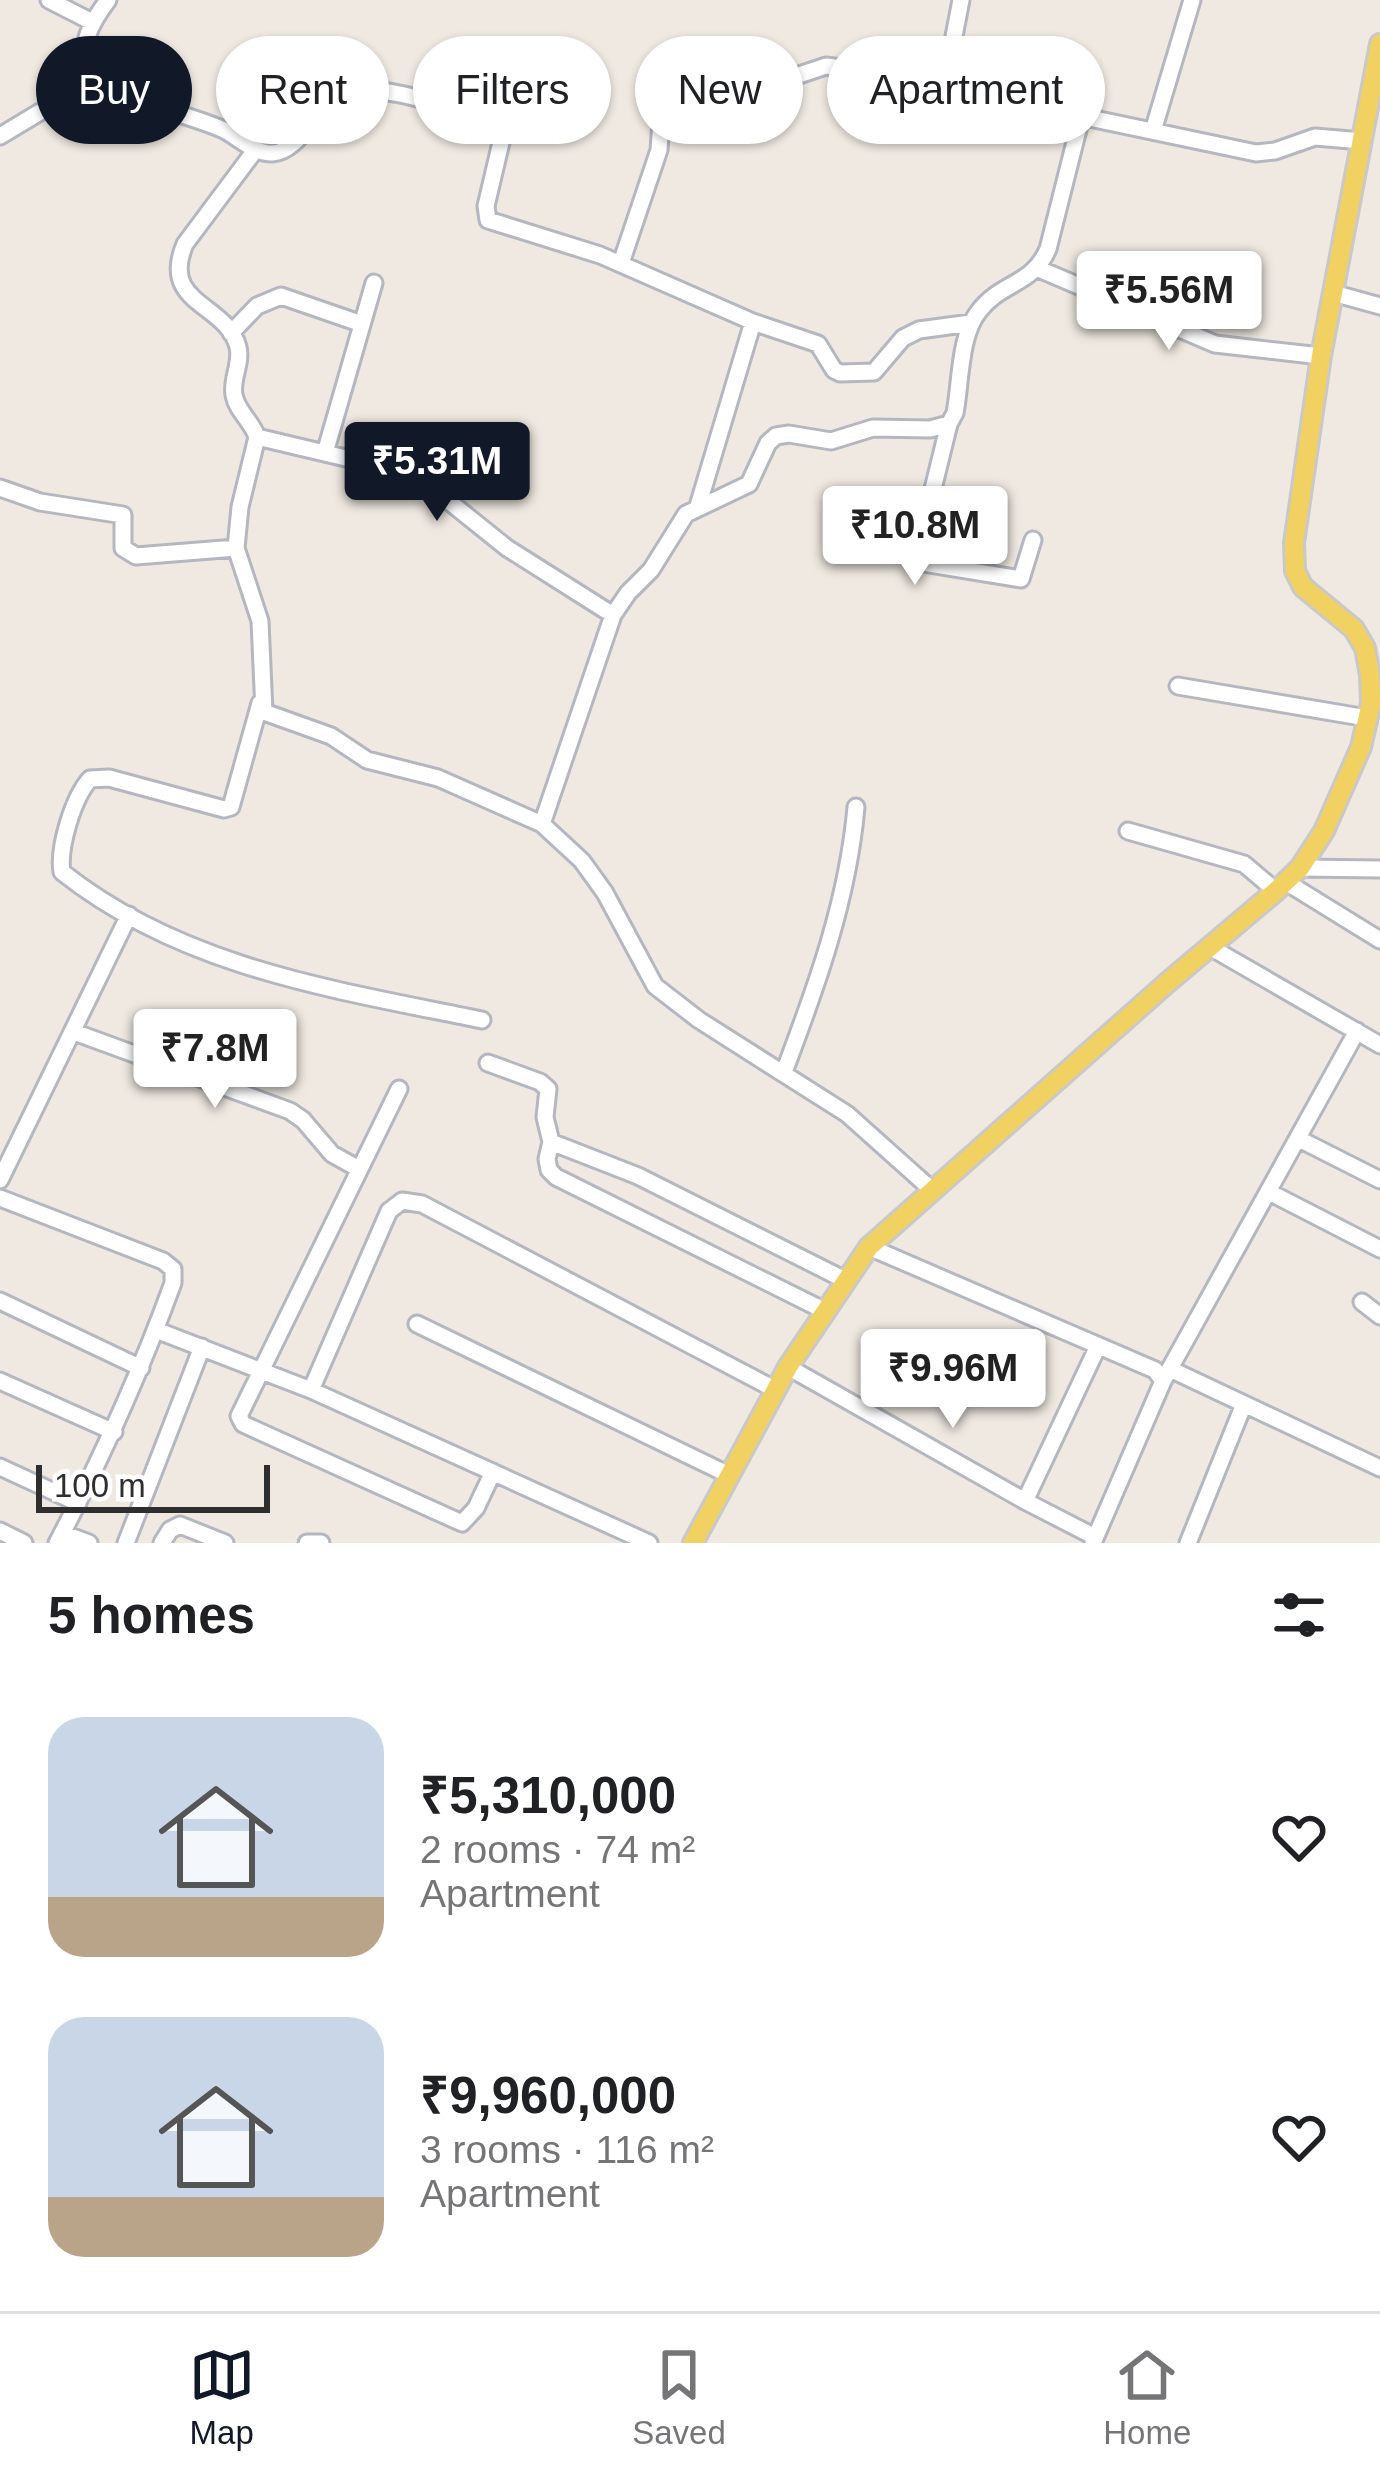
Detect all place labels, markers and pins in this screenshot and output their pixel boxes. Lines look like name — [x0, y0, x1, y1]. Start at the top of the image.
pin: ₹5.56M — [1071, 251, 1267, 353]
pin: ₹5.31M — [339, 422, 535, 524]
pin: ₹10.8M — [817, 486, 1013, 588]
pin: ₹7.8M — [131, 1009, 299, 1111]
pin: ₹9.96M — [855, 1329, 1051, 1431]

